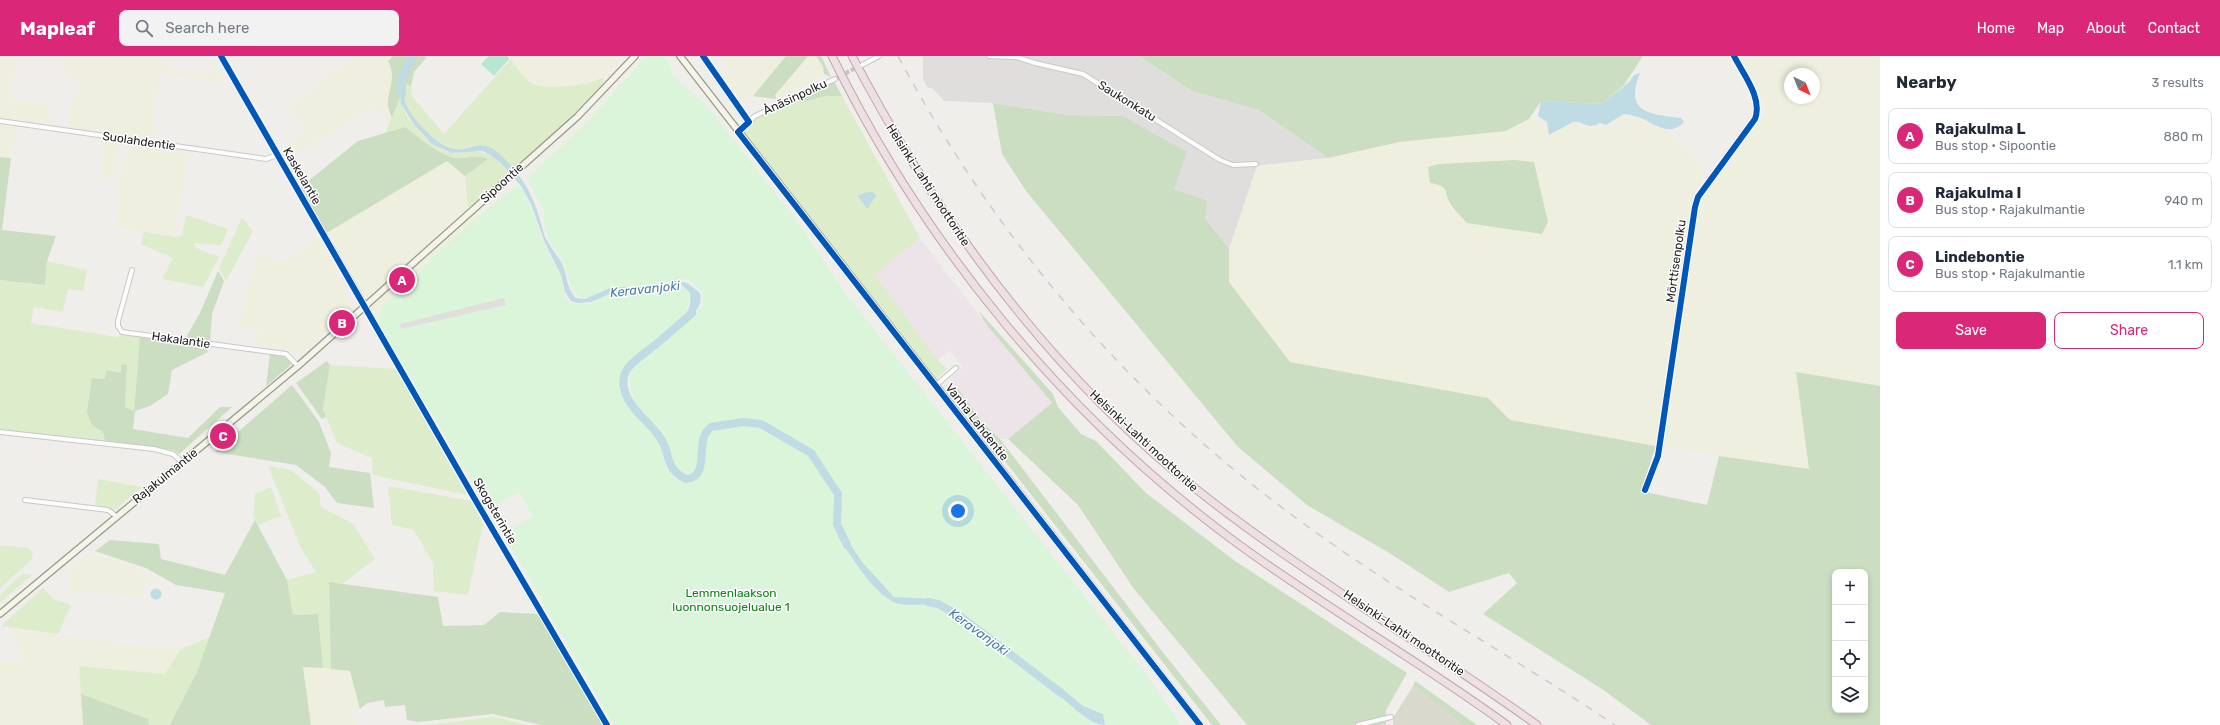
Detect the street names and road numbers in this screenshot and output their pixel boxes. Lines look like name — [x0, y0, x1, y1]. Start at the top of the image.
street label: Ånäsinpolku — [761, 76, 829, 118]
street label: Saukonkatu — [1095, 78, 1159, 124]
street label: Helsinki-Lahti moottoritie — [883, 121, 973, 249]
street label: Suolahdentie — [101, 129, 177, 153]
street label: Kaskelantie — [280, 145, 324, 207]
street label: Sipoontie — [478, 160, 527, 206]
street label: Mörttisenpolku — [1663, 219, 1689, 303]
street label: Hakalantie — [151, 329, 211, 351]
street label: Vanha Lahdentie — [943, 381, 1012, 464]
street label: Helsinki-Lahti moottoritie — [1087, 387, 1201, 495]
street label: Rajakulmantie — [130, 445, 200, 506]
street label: Skogsterintie — [470, 475, 520, 547]
street label: Helsinki-Lahti moottoritie — [1341, 587, 1467, 679]

